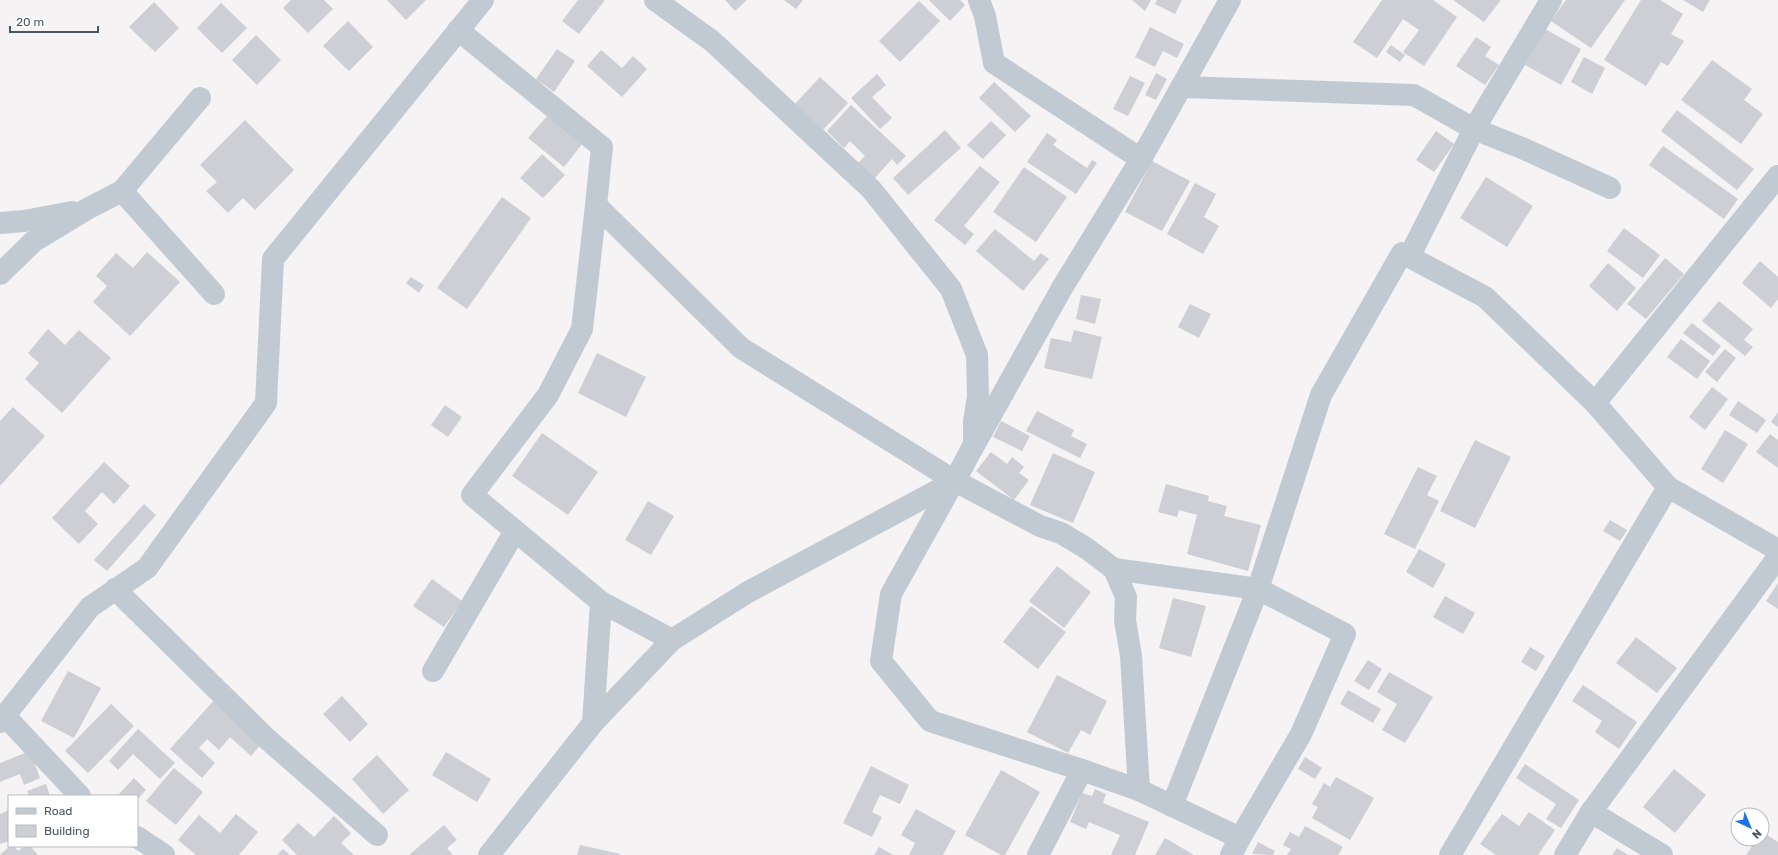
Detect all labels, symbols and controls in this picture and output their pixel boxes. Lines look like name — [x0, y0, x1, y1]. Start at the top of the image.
scale bar — [10, 8, 98, 34]
text: 20 m — [16, 15, 44, 29]
legend — [8, 795, 138, 847]
text: Road — [44, 804, 72, 818]
north arrow — [1730, 807, 1770, 847]
text: Building — [44, 824, 90, 838]
text: N — [1749, 826, 1764, 841]

